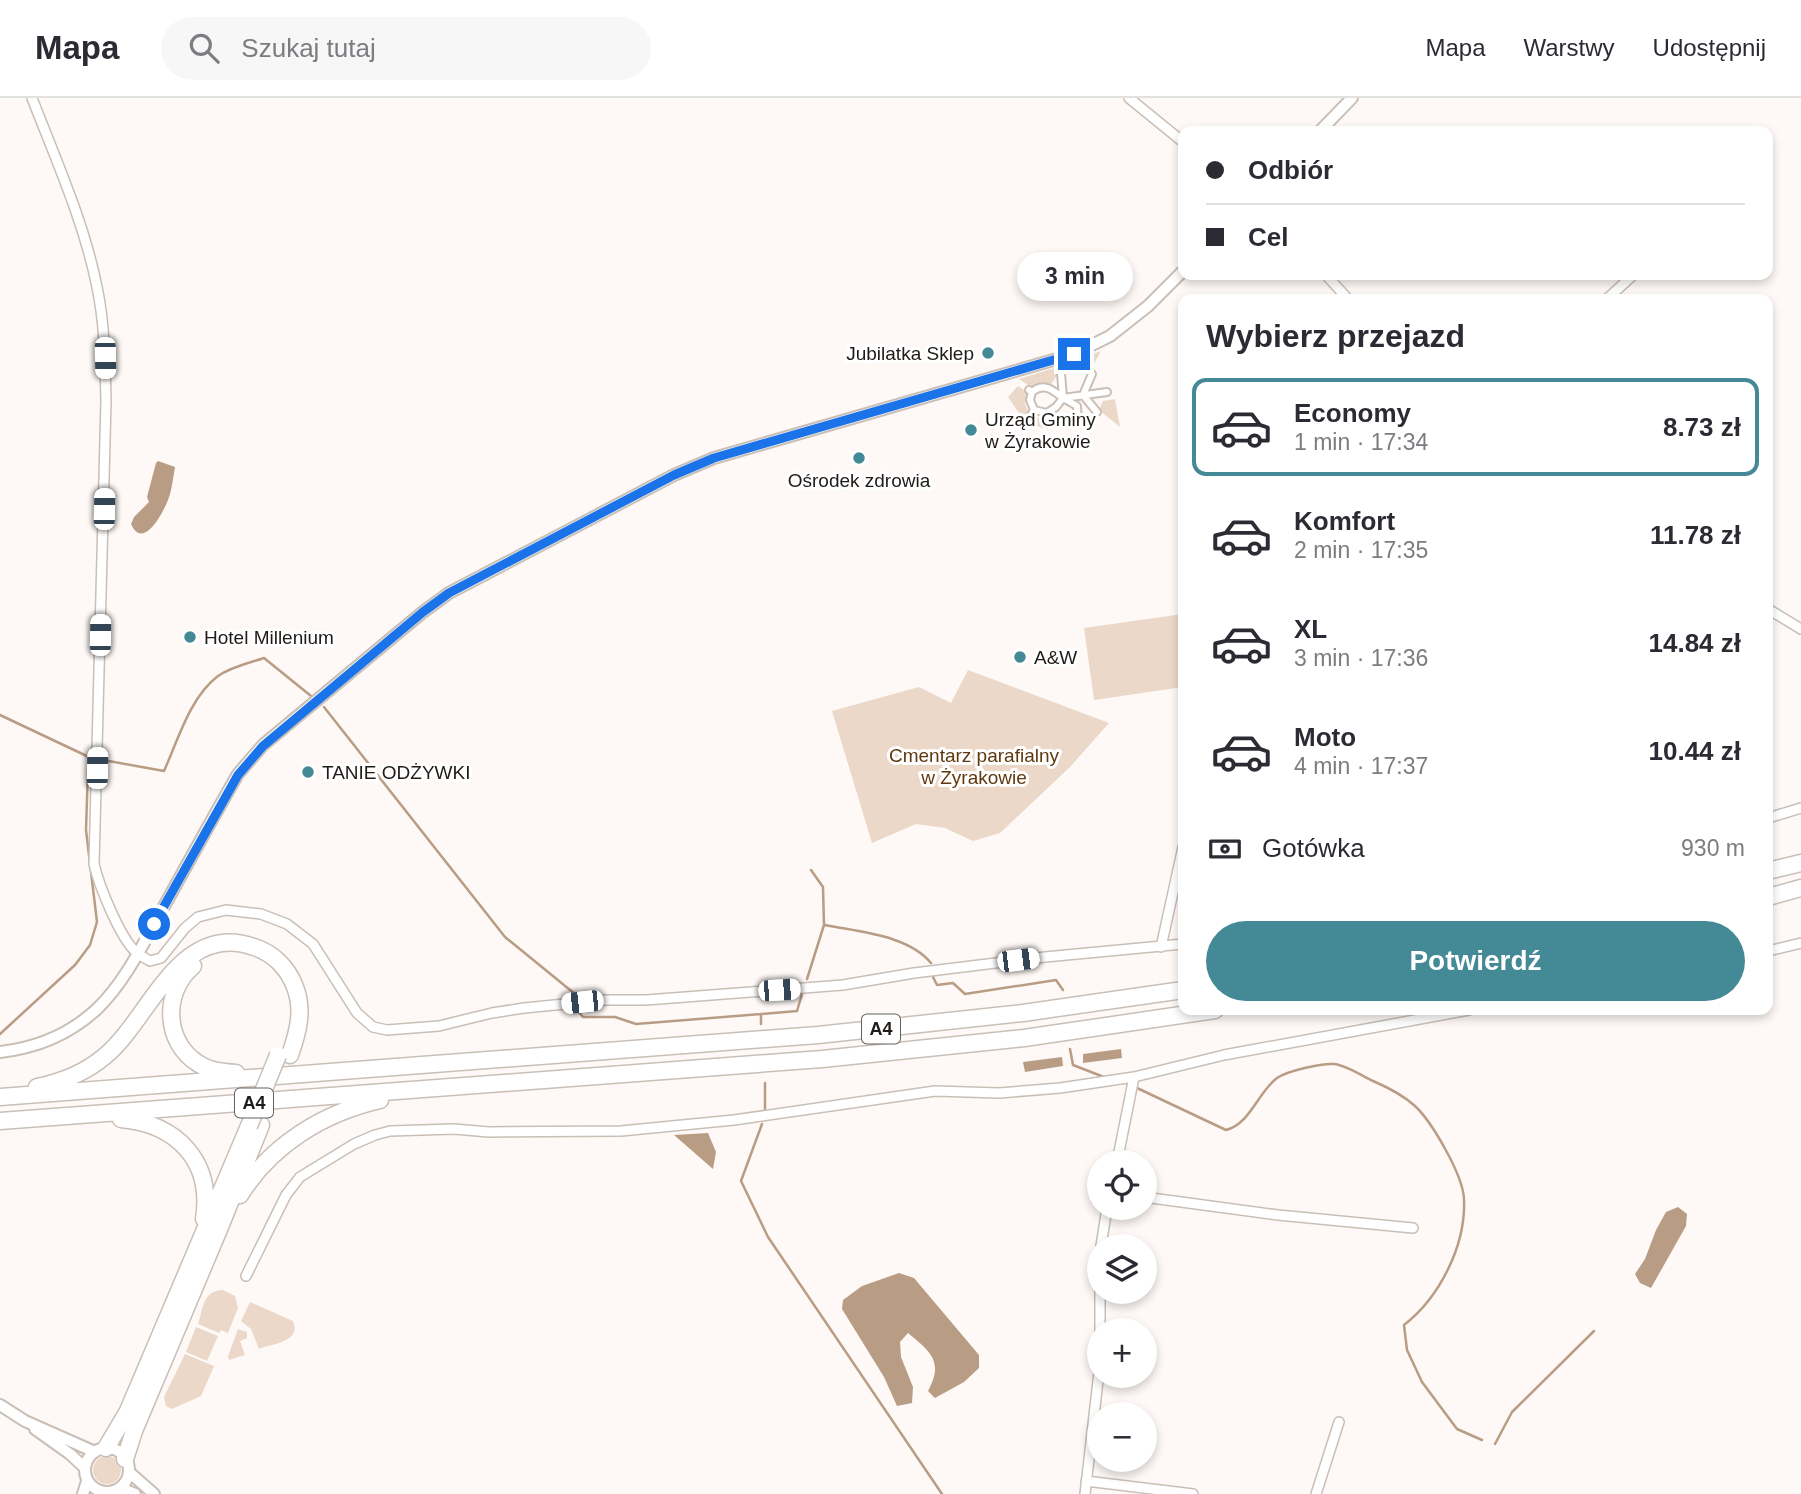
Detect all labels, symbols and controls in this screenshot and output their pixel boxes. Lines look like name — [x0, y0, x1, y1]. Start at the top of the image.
search box — [161, 17, 651, 80]
text: Mapa — [35, 29, 119, 66]
icon: search — [185, 29, 223, 67]
text: Szukaj tutaj — [241, 33, 376, 63]
text: Mapa — [1425, 34, 1485, 61]
text: Warstwy — [1523, 34, 1615, 61]
text: Udostępnij — [1653, 34, 1766, 61]
text: Odbiór — [1248, 155, 1333, 185]
text: Cel — [1248, 222, 1288, 252]
callout: 3 min — [1016, 252, 1132, 302]
text: 3 min — [1045, 263, 1105, 289]
text: Wybierz przejazd — [1206, 318, 1465, 354]
car — [95, 337, 116, 379]
route end — [1058, 338, 1090, 370]
place label: Jubilatka Sklep — [846, 343, 974, 364]
marker: Jubilatka Sklep — [980, 345, 996, 361]
icon: car — [1210, 396, 1273, 459]
text: Economy — [1294, 398, 1411, 428]
place label: Urząd Gminy w Żyrakowie — [984, 409, 1096, 452]
text: 8.73 zł — [1663, 412, 1741, 442]
marker: Urząd Gminy w Żyrakowie — [963, 422, 979, 438]
text: 1 min · 17:34 — [1294, 429, 1428, 455]
marker: Ośrodek zdrowia — [851, 450, 867, 466]
place label: Ośrodek zdrowia — [788, 470, 931, 491]
car — [94, 488, 115, 530]
icon: car — [1210, 504, 1273, 567]
text: Komfort — [1294, 506, 1395, 536]
text: 11.78 zł — [1650, 520, 1741, 550]
text: 2 min · 17:35 — [1294, 537, 1428, 563]
icon: car — [1210, 612, 1273, 675]
car — [90, 614, 111, 656]
text: XL — [1294, 614, 1327, 644]
place label: Hotel Millenium — [204, 627, 334, 648]
text: 14.84 zł — [1648, 628, 1741, 658]
marker: Hotel Millenium — [182, 629, 198, 645]
text: 3 min · 17:36 — [1294, 645, 1428, 671]
place label: A&W — [1034, 647, 1077, 668]
marker: A&W — [1012, 649, 1028, 665]
icon: car — [1210, 720, 1273, 783]
text: Moto — [1294, 722, 1356, 752]
text: 10.44 zł — [1648, 736, 1741, 766]
park label: Cmentarz parafialny w Żyrakowie — [889, 745, 1060, 788]
car — [87, 747, 108, 789]
text: 4 min · 17:37 — [1294, 753, 1428, 779]
place label: TANIE ODŻYWKI — [322, 762, 470, 783]
marker: TANIE ODŻYWKI — [300, 764, 316, 780]
icon: cash — [1206, 830, 1244, 868]
text: Gotówka — [1262, 833, 1365, 863]
text: 930 m — [1681, 835, 1745, 861]
route start — [138, 908, 170, 940]
button: Potwierdź — [1206, 921, 1745, 1001]
car — [996, 947, 1041, 973]
car — [758, 978, 801, 1002]
car — [561, 989, 604, 1015]
road number: A4 — [862, 1014, 900, 1044]
road number: A4 — [235, 1088, 273, 1118]
map controls — [1087, 1150, 1157, 1472]
button: locate — [1087, 1150, 1157, 1220]
button: layers — [1087, 1234, 1157, 1304]
button: + — [1087, 1318, 1157, 1388]
button: − — [1087, 1402, 1157, 1472]

